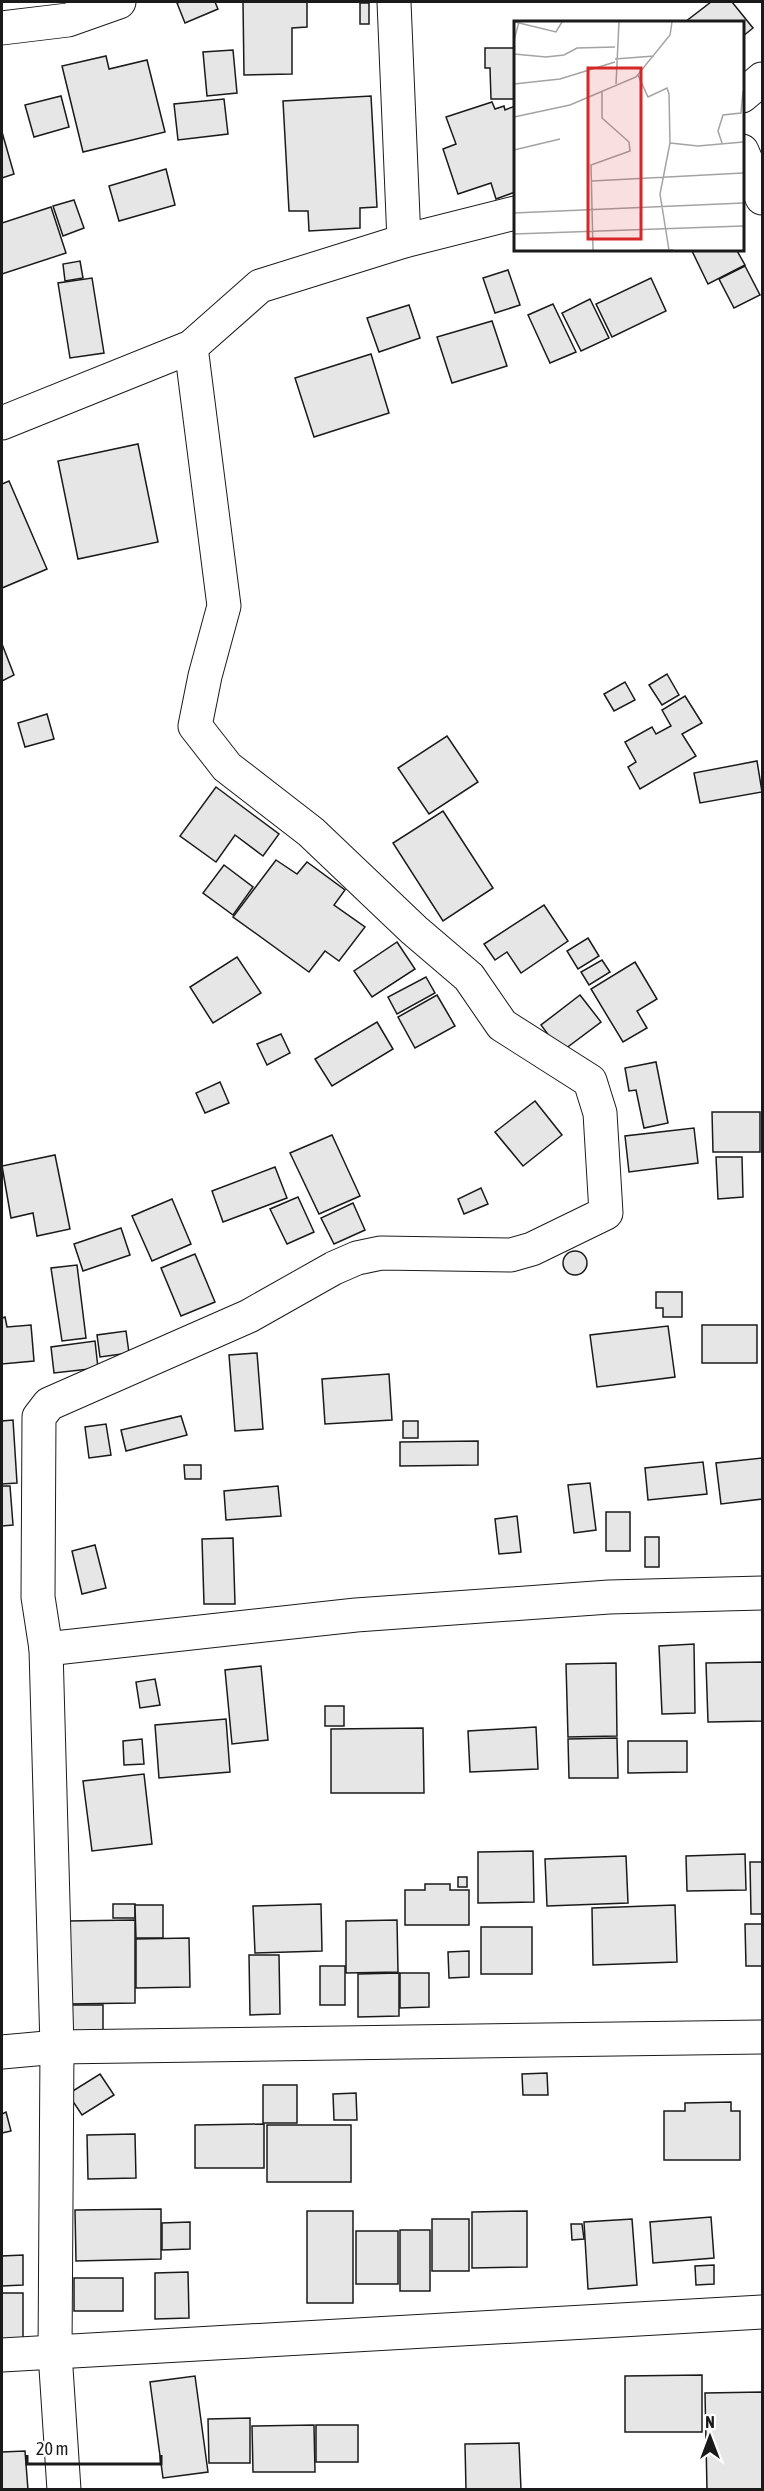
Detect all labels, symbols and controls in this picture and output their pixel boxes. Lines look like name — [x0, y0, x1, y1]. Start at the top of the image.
inset map — [514, 21, 743, 250]
north arrow — [680, 2407, 740, 2467]
text: N — [705, 2413, 715, 2431]
scale bar — [27, 2428, 160, 2466]
text: 20 m — [36, 2438, 68, 2459]

